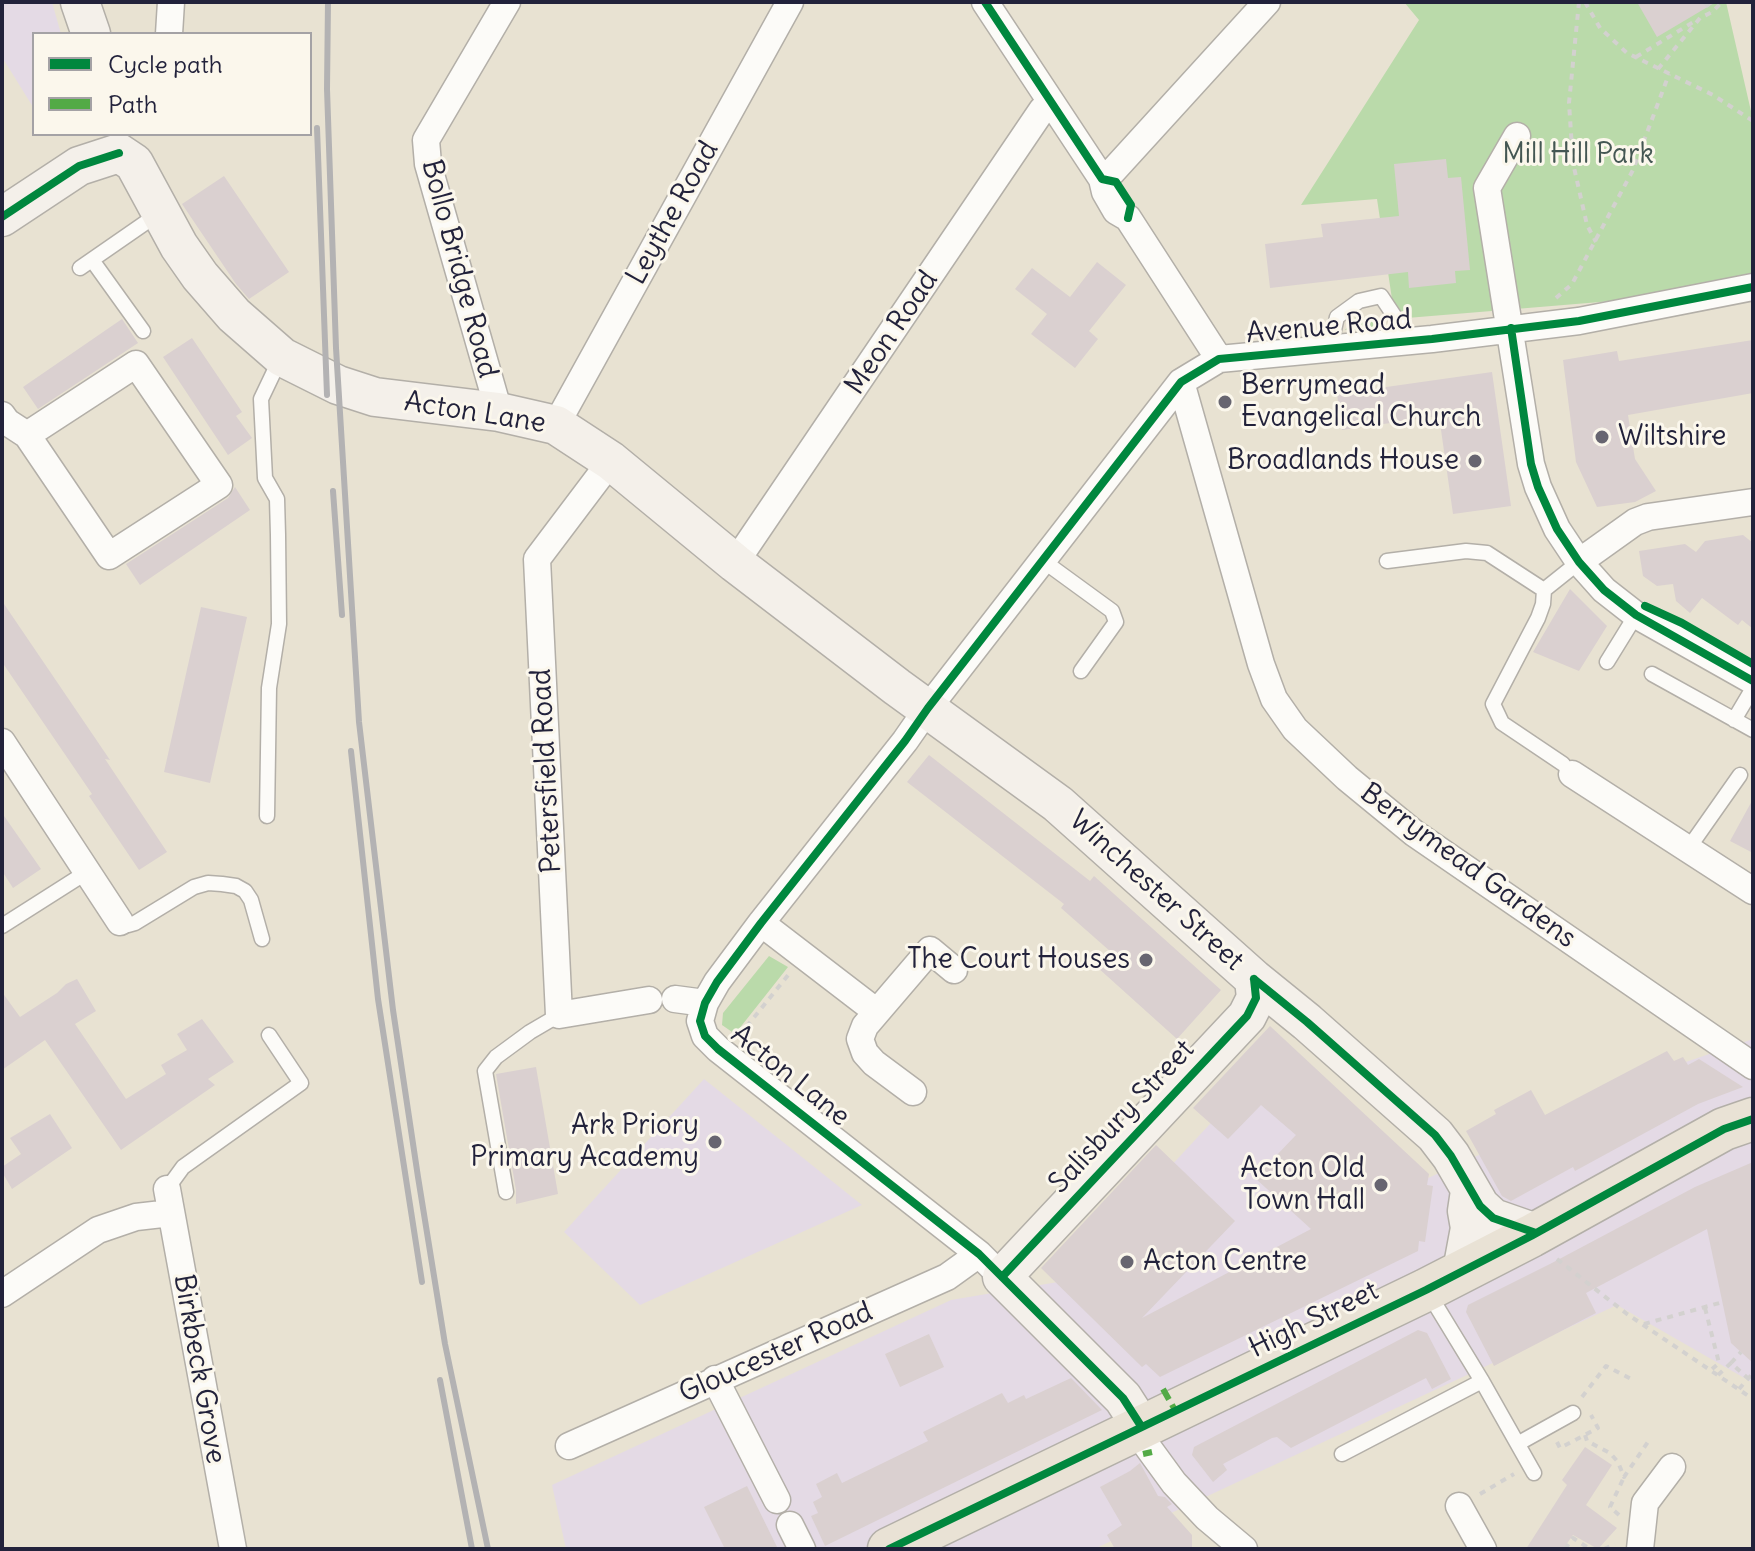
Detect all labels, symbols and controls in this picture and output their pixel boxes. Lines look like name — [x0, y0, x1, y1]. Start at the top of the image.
legend — [32, 32, 312, 136]
text: Cycle path — [108, 49, 223, 79]
text: Path — [108, 89, 158, 119]
street label: Leythe Road — [620, 136, 726, 290]
park label: Mill Hill Park — [1502, 138, 1654, 172]
street label: Bollo Bridge Road — [414, 156, 504, 382]
street label: Meon Road — [838, 265, 946, 401]
street label: Avenue Road — [1245, 303, 1413, 351]
place label: Berrymead Evangelical Church — [1241, 369, 1481, 435]
street label: Acton Lane — [402, 385, 548, 441]
marker: Berrymead Evangelical Church — [1216, 393, 1234, 411]
place label: Wiltshire — [1618, 420, 1726, 454]
marker: Wiltshire — [1593, 428, 1611, 446]
place label: Broadlands House — [1227, 444, 1459, 478]
marker: Broadlands House — [1466, 452, 1484, 470]
street label: Petersfield Road — [525, 668, 569, 874]
street label: Berrymead Gardens — [1354, 776, 1582, 956]
street label: Winchester Street — [1062, 804, 1250, 978]
place label: The Court Houses — [907, 943, 1130, 977]
marker: The Court Houses — [1137, 951, 1155, 969]
street label: Acton Lane — [724, 1018, 856, 1134]
street label: Salisbury Street — [1042, 1033, 1202, 1201]
place label: Ark Priory Primary Academy — [470, 1109, 699, 1175]
marker: Ark Priory Primary Academy — [706, 1133, 724, 1151]
place label: Acton Old Town Hall — [1240, 1152, 1365, 1218]
marker: Acton Old Town Hall — [1372, 1176, 1390, 1194]
place label: Acton Centre — [1143, 1245, 1307, 1279]
marker: Acton Centre — [1118, 1253, 1136, 1271]
street label: Birkbeck Grove — [166, 1272, 232, 1466]
street label: High Street — [1244, 1274, 1384, 1366]
street label: Gloucester Road — [674, 1295, 878, 1411]

